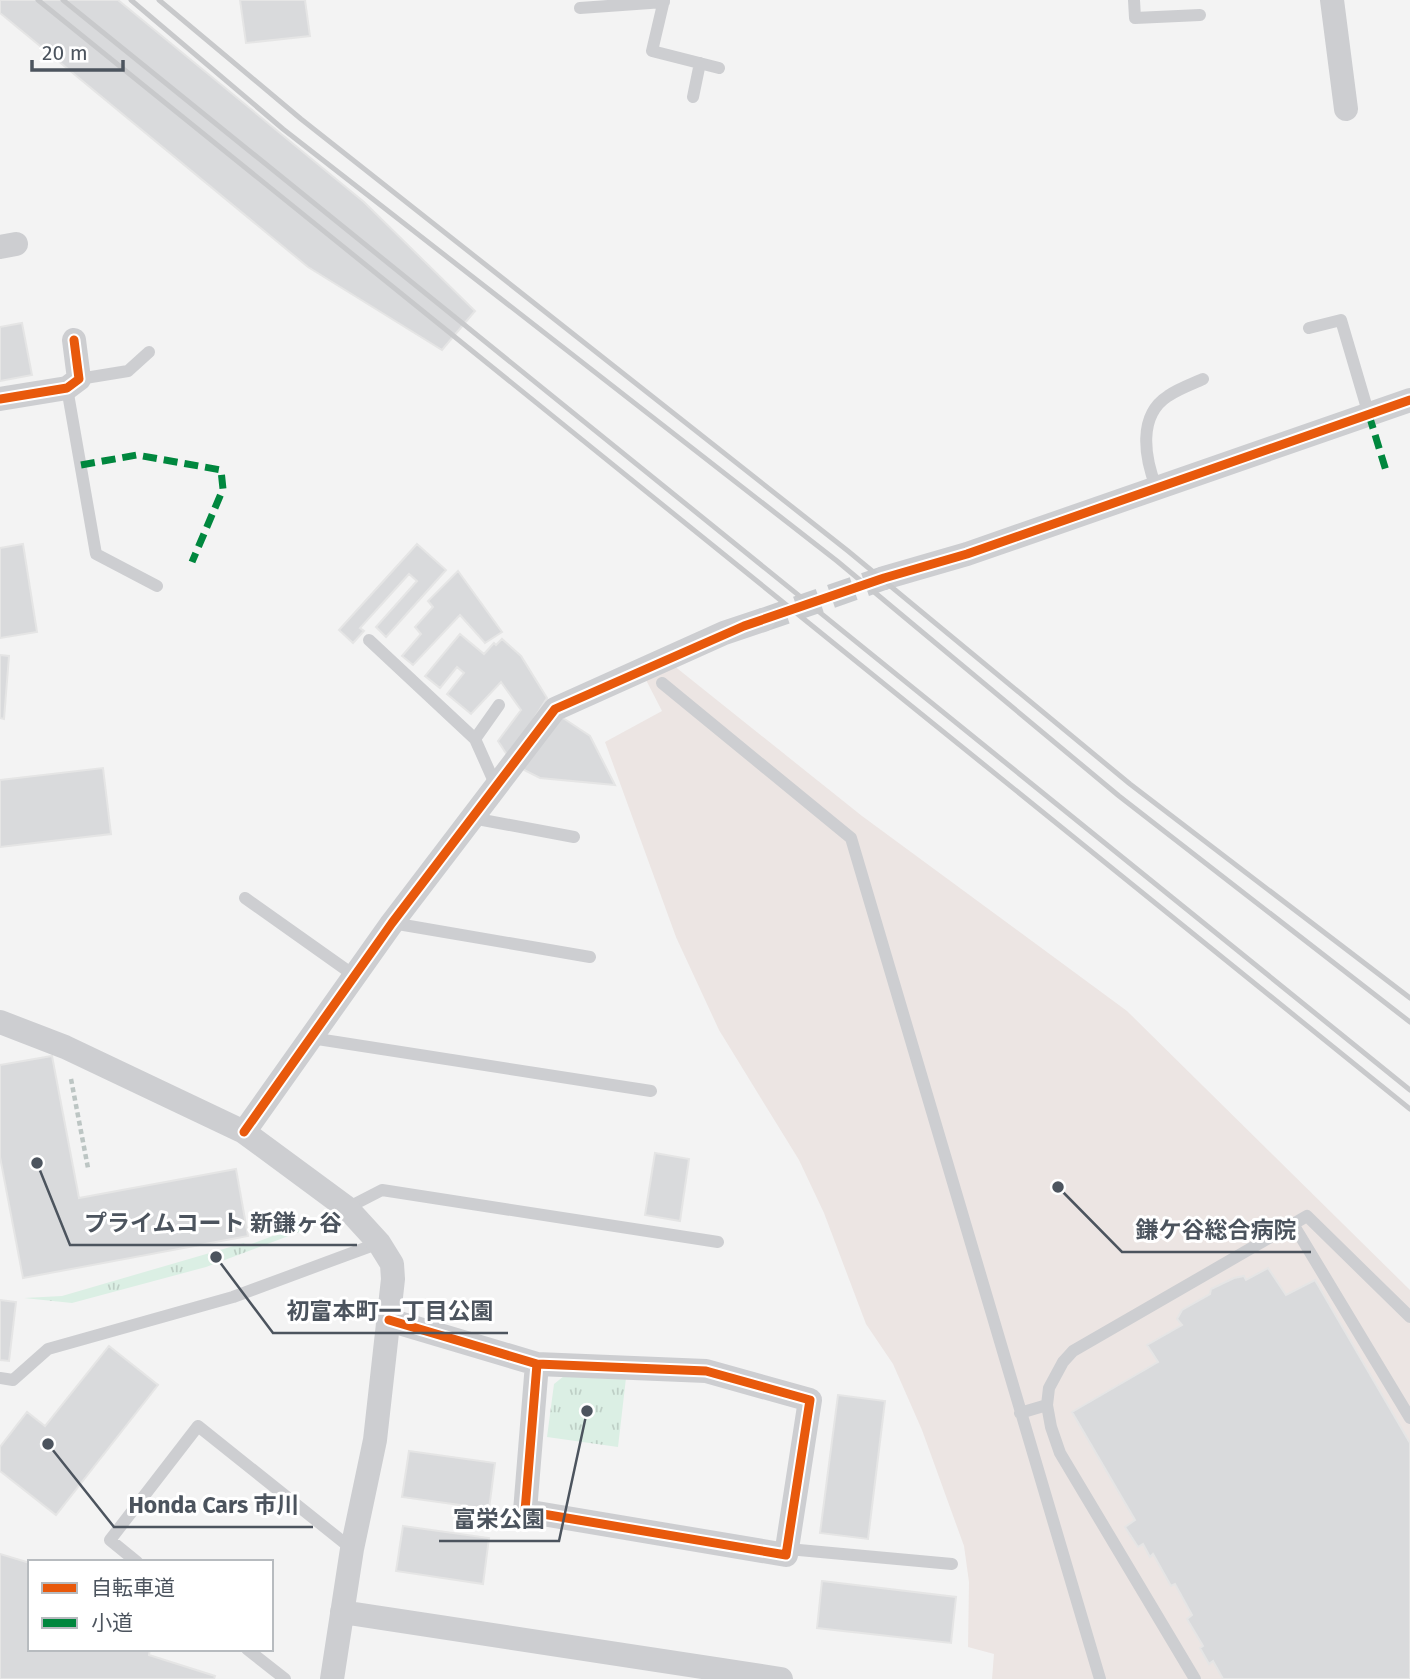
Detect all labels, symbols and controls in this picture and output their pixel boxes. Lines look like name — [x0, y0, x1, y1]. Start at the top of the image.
scale bar — [32, 28, 122, 72]
text: 20 m — [42, 40, 88, 66]
callout: プライムコート 新鎌ヶ谷 — [70, 1201, 357, 1245]
callout: 鎌ケ谷総合病院 — [1122, 1208, 1311, 1252]
text: プライムコート 新鎌ヶ谷 — [84, 1209, 342, 1237]
text: 鎌ケ谷総合病院 — [1136, 1216, 1297, 1244]
callout: 初富本町一丁目公園 — [273, 1289, 508, 1333]
text: 初富本町一丁目公園 — [287, 1297, 494, 1325]
callout: Honda Cars 市川 — [114, 1483, 313, 1527]
text: Honda Cars 市川 — [129, 1491, 299, 1519]
callout: 富栄公園 — [439, 1497, 559, 1541]
text: 富栄公園 — [453, 1505, 545, 1533]
legend — [28, 1560, 273, 1651]
text: 自転車道 — [91, 1575, 175, 1601]
text: 小道 — [91, 1610, 133, 1636]

